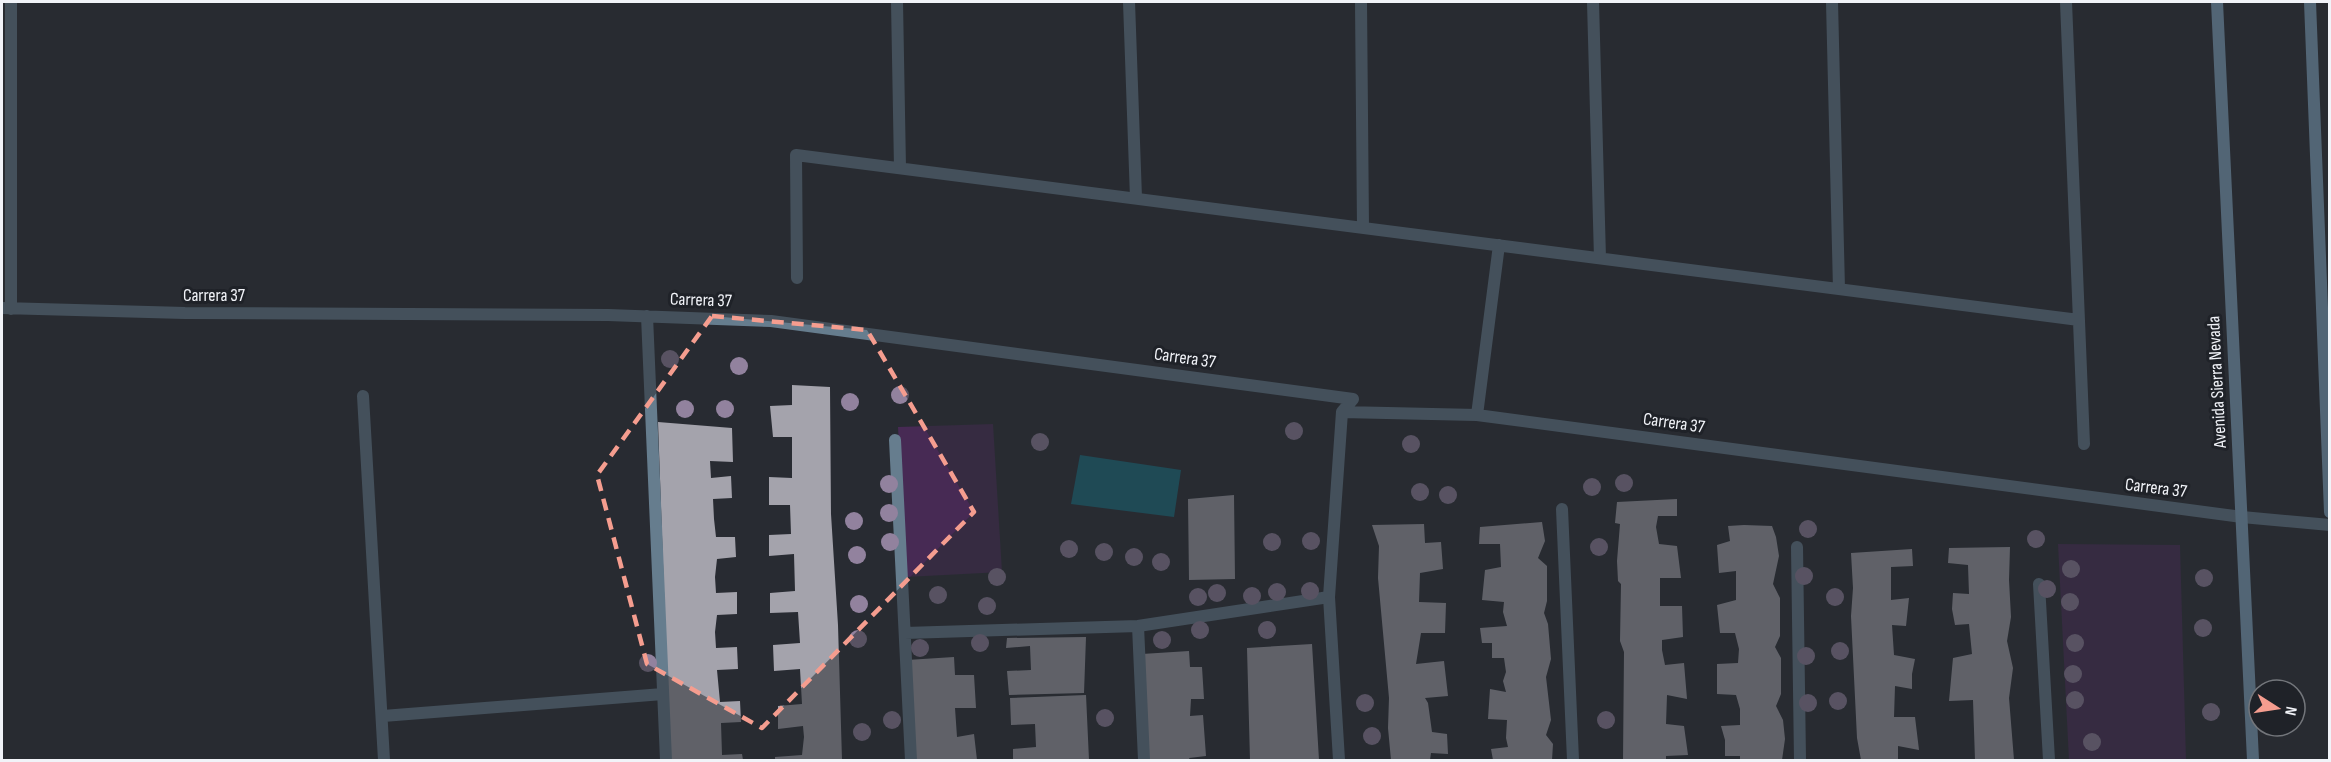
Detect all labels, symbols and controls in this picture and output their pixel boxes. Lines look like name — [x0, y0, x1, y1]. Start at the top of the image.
street label: Carrera 37 — [183, 285, 246, 306]
street label: Carrera 37 — [670, 288, 733, 312]
street label: Avenida Sierra Nevada — [2203, 315, 2231, 450]
street label: Carrera 37 — [1153, 343, 1218, 373]
street label: Carrera 37 — [1642, 408, 1707, 438]
street label: Carrera 37 — [2124, 474, 2189, 502]
north arrow — [2247, 678, 2307, 738]
text: N — [2280, 705, 2300, 717]

